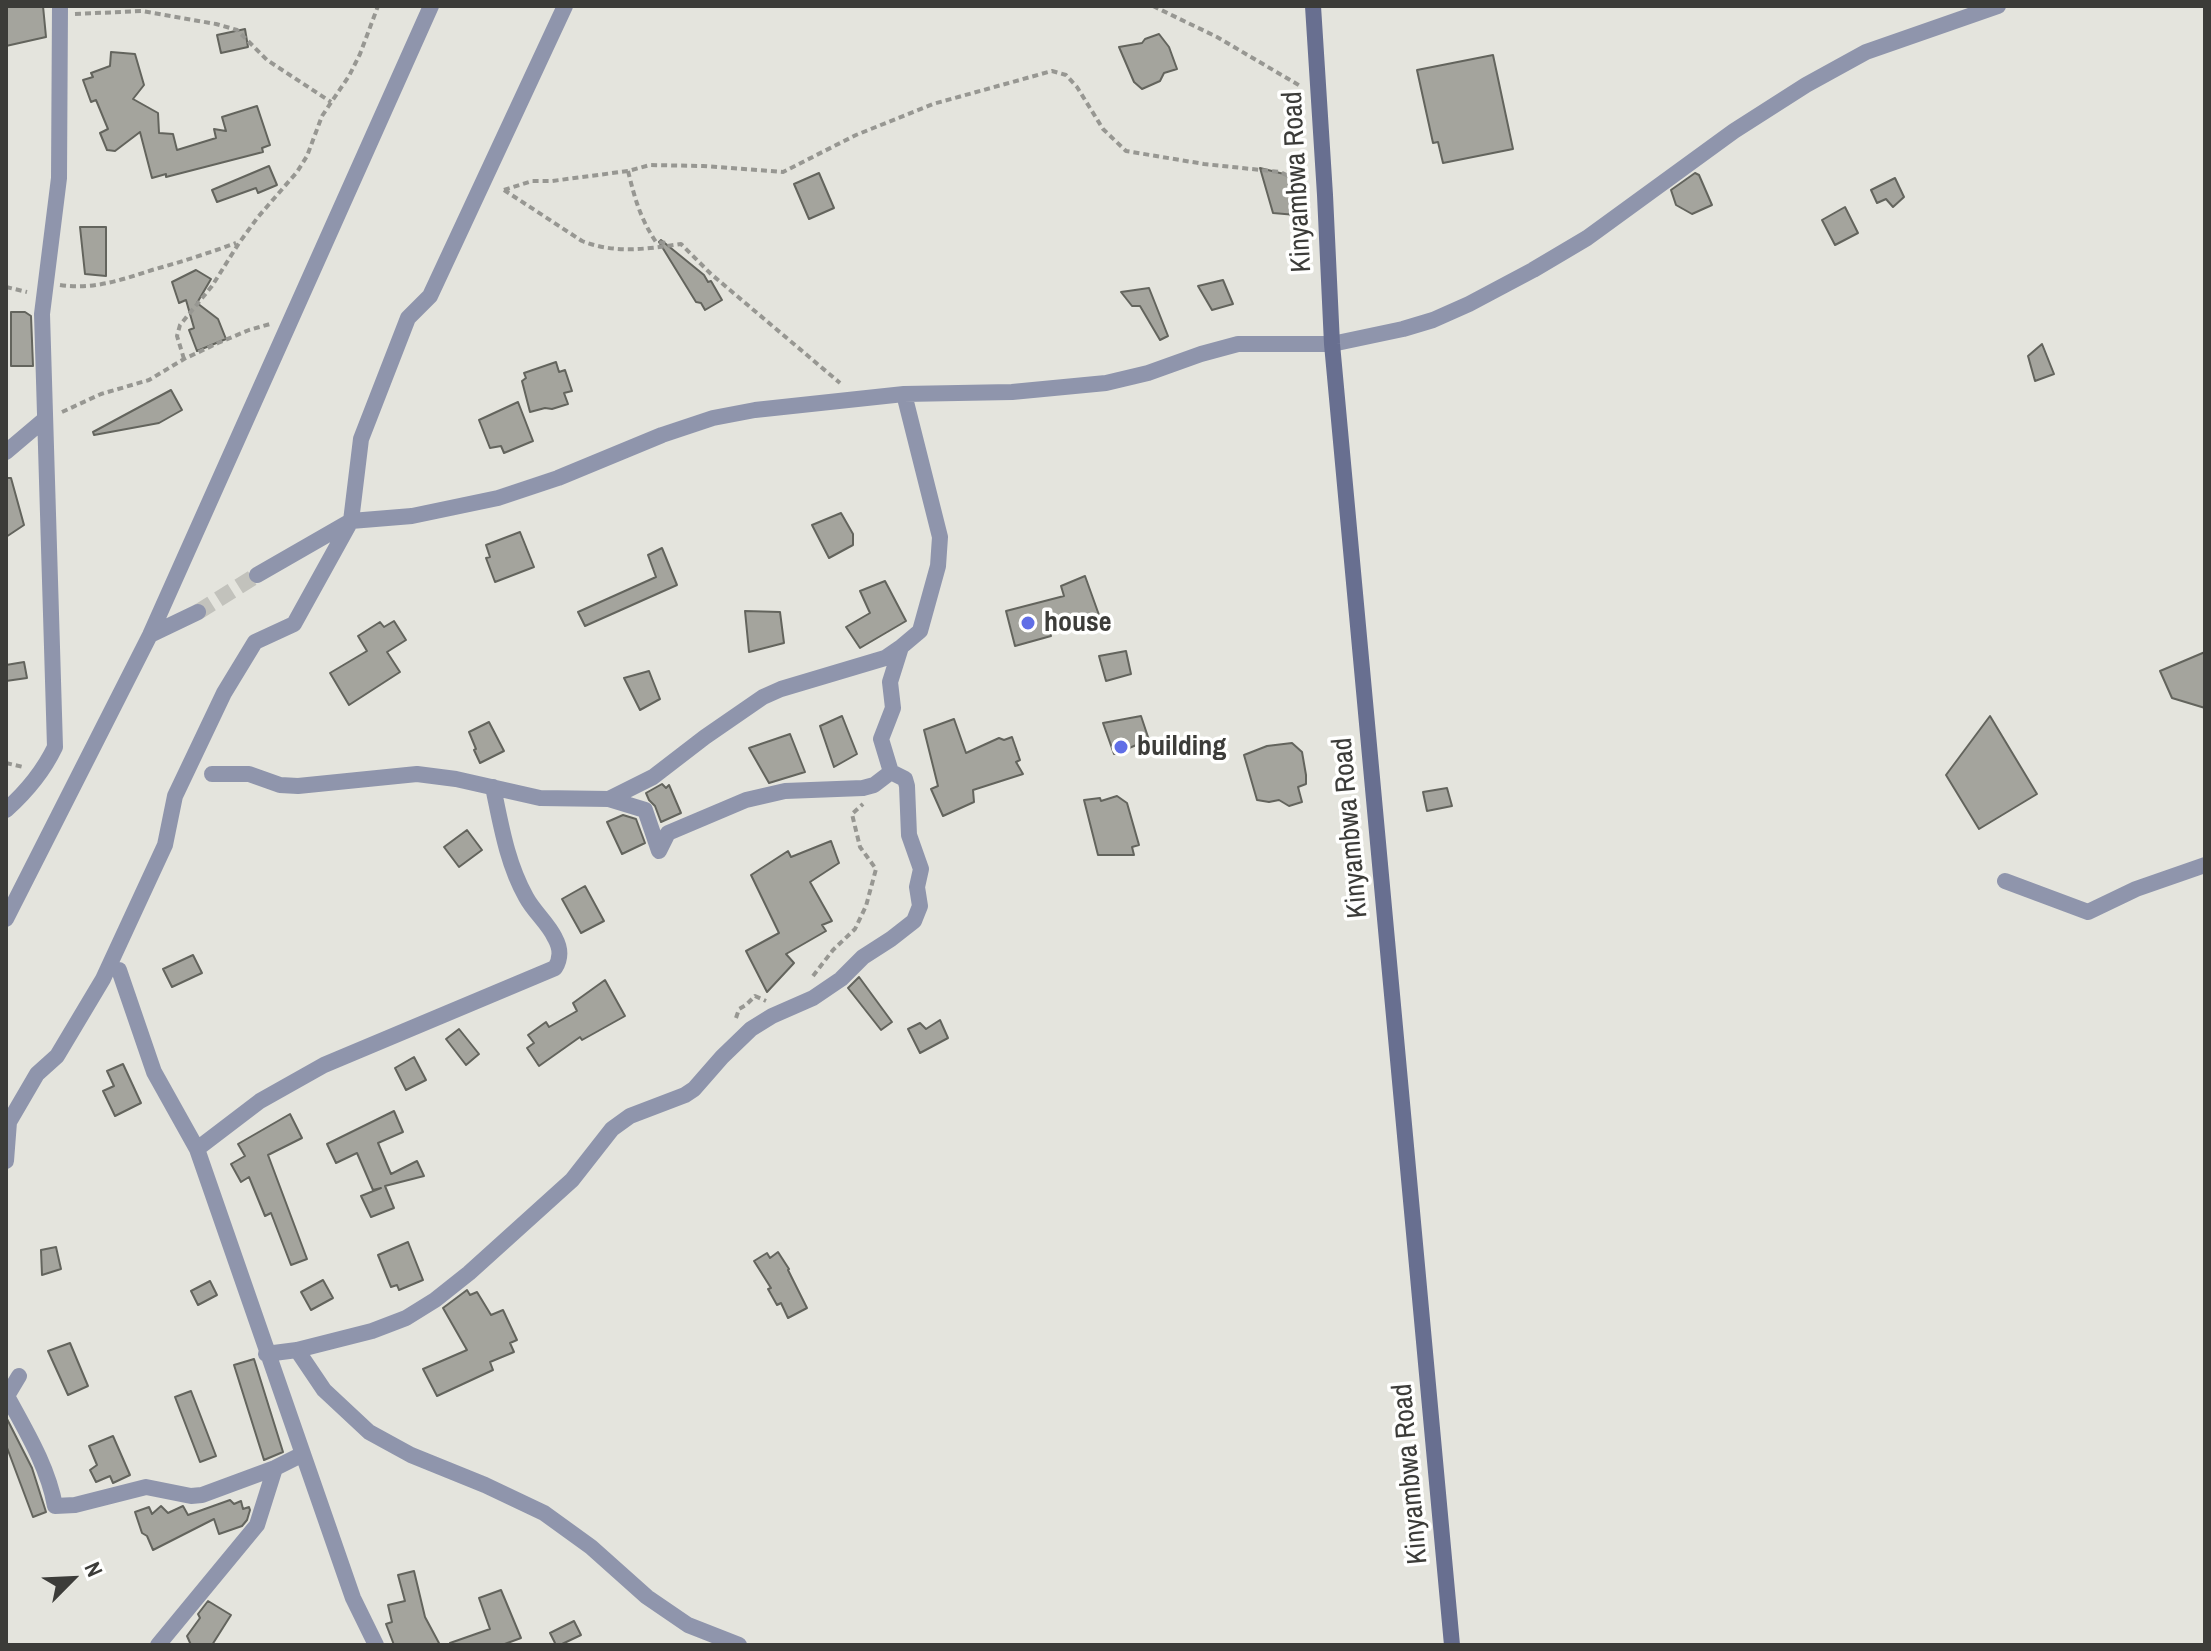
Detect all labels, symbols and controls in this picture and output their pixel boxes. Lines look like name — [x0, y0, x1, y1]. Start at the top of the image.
street label: Kinyambwa Road — [1276, 91, 1320, 273]
place label: house — [1044, 606, 1112, 640]
marker: house — [1019, 614, 1037, 632]
place label: building — [1137, 730, 1226, 764]
street label: Kinyambwa Road — [1326, 736, 1376, 920]
marker: building — [1112, 738, 1130, 756]
street label: Kinyambwa Road — [1386, 1382, 1436, 1566]
north arrow — [32, 1539, 112, 1619]
text: N — [78, 1557, 110, 1581]

